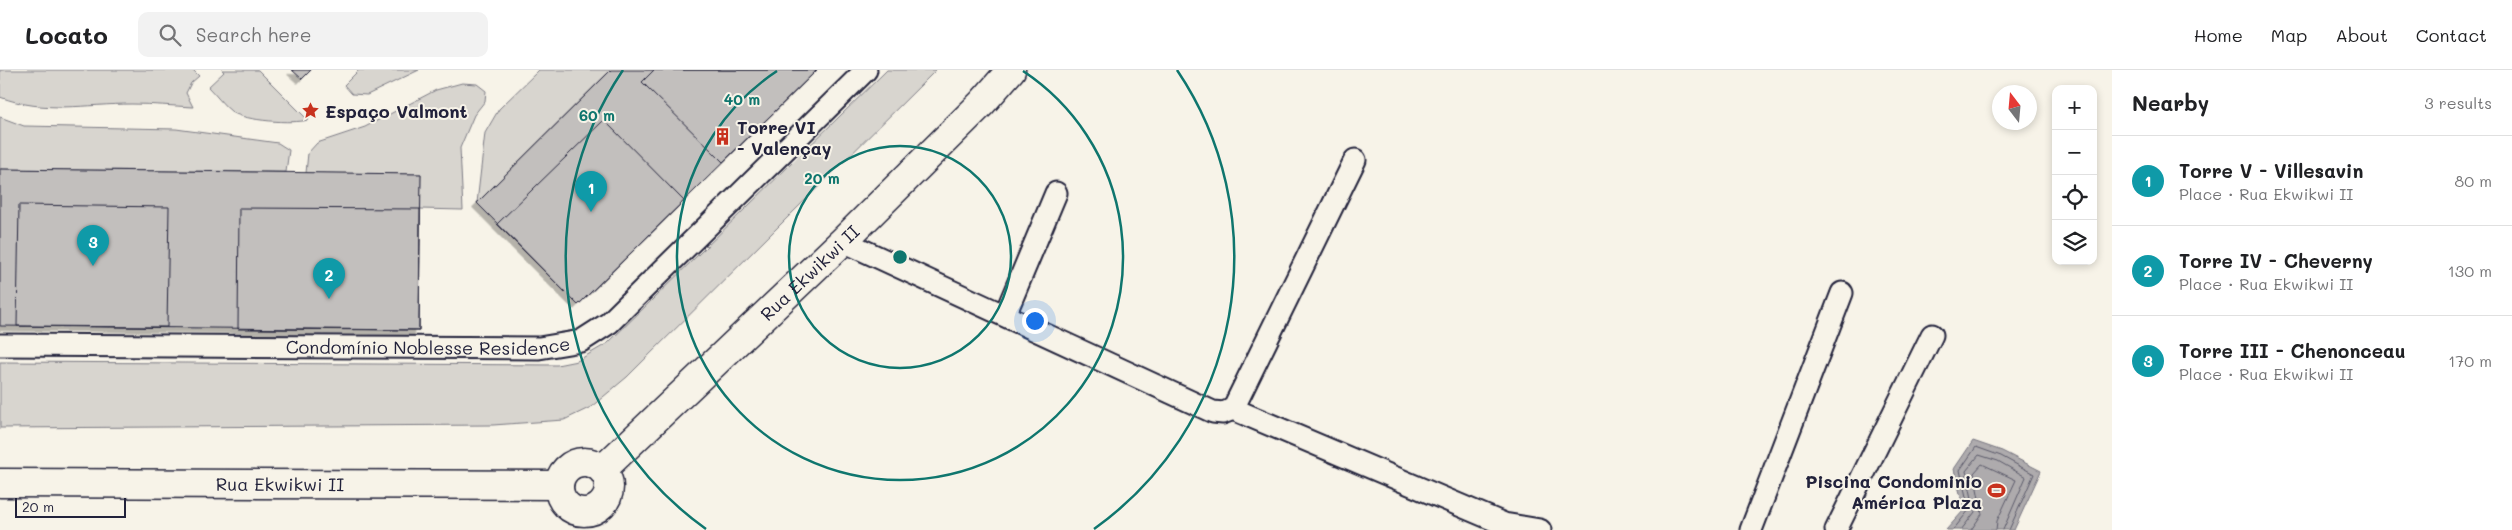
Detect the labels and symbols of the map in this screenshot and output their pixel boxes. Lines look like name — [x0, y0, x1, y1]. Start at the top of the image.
north arrow — [1992, 85, 2037, 130]
text: 40 m — [724, 89, 760, 109]
place label: Espaço Valmont — [325, 99, 468, 123]
place icon: Espaço Valmont — [301, 101, 321, 121]
text: 60 m — [579, 105, 615, 125]
place label: Torre VI - Valençay — [737, 115, 832, 160]
building icon: Torre VI - Valençay — [713, 127, 733, 147]
text: 20 m — [804, 168, 840, 188]
pin: 1 — [575, 171, 607, 212]
street label: Rua Ekwikwi II — [755, 220, 864, 326]
pin: 3 — [77, 225, 109, 266]
centre of rings — [891, 248, 909, 266]
pin: 2 — [313, 258, 345, 299]
your location — [1022, 308, 1048, 334]
street label: Condomínio Noblesse Residence — [286, 331, 572, 360]
place label: Piscina Condominio América Plaza — [1805, 469, 1982, 514]
street label: Rua Ekwikwi II — [216, 472, 344, 496]
sports icon: Piscina Condominio América Plaza — [1986, 481, 2006, 501]
scale bar — [15, 495, 126, 518]

